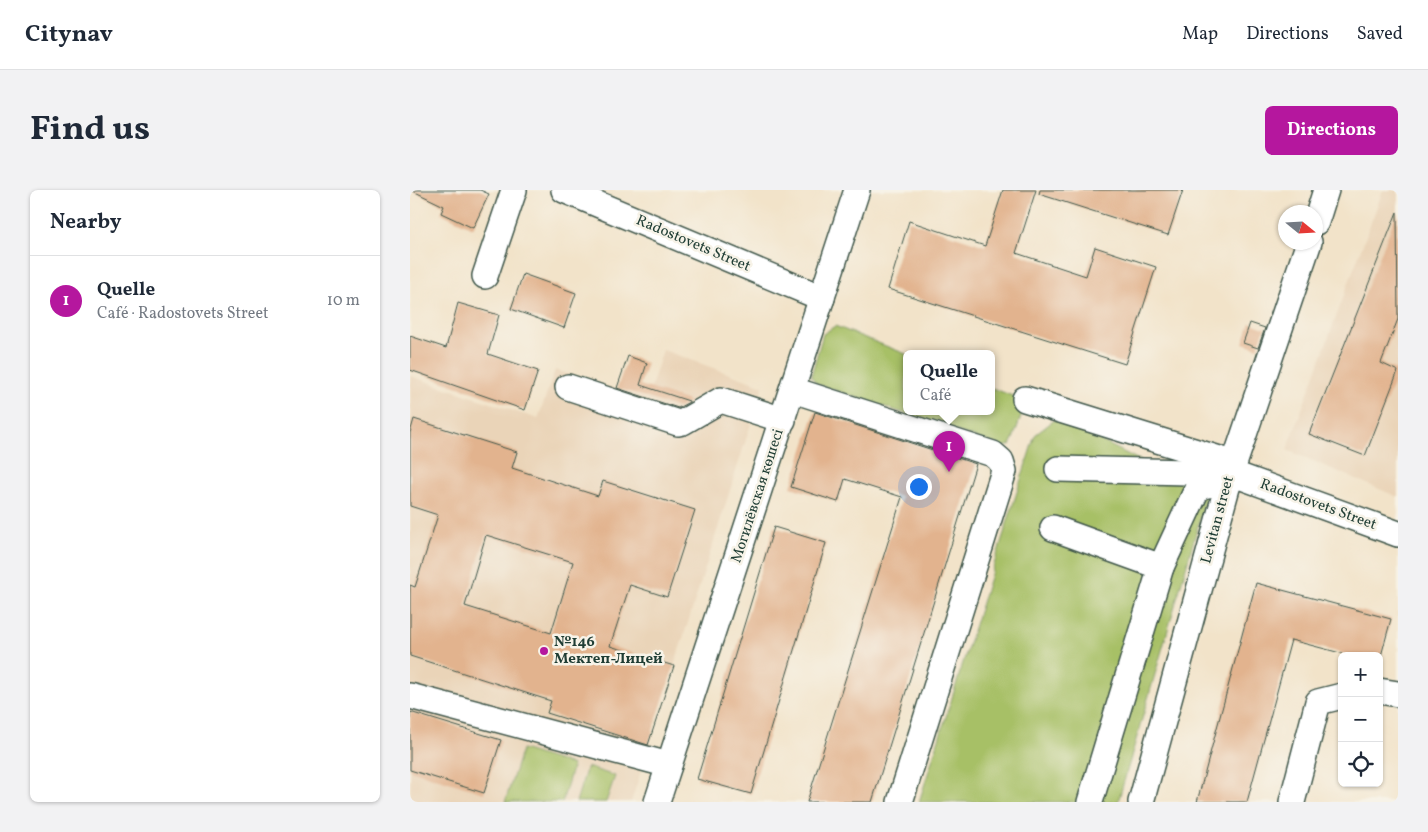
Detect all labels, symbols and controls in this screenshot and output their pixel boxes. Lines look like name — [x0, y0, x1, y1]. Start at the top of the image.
text: Citynav — [25, 18, 113, 52]
text: Map — [1182, 22, 1218, 47]
text: Directions — [1246, 22, 1329, 47]
text: Saved — [1357, 22, 1403, 47]
text: Find us — [30, 106, 150, 154]
button: Directions — [1265, 106, 1398, 155]
north arrow — [1278, 205, 1323, 250]
text: Nearby — [50, 208, 121, 237]
street label: Radostovets Street — [633, 210, 753, 278]
text: Quelle — [97, 277, 155, 303]
text: 1 — [63, 290, 69, 312]
text: 10 m — [327, 290, 360, 312]
text: Café · Radostovets Street — [97, 303, 269, 325]
popup — [903, 350, 995, 415]
text: Quelle — [920, 359, 978, 385]
text: Café — [920, 385, 951, 407]
street label: Могилёвская көшесі — [726, 426, 790, 566]
pin: 1 — [933, 431, 965, 472]
your location — [906, 474, 932, 500]
street label: Levitan street — [1196, 474, 1240, 566]
street label: Radostovets Street — [1257, 474, 1379, 536]
place label: №146 Мектеп-Лицей — [554, 632, 663, 670]
marker: №146 Мектеп-Лицей — [538, 645, 550, 657]
map controls — [1338, 652, 1383, 787]
button: + — [1338, 652, 1383, 697]
button: − — [1338, 697, 1383, 742]
button: locate — [1338, 742, 1383, 787]

